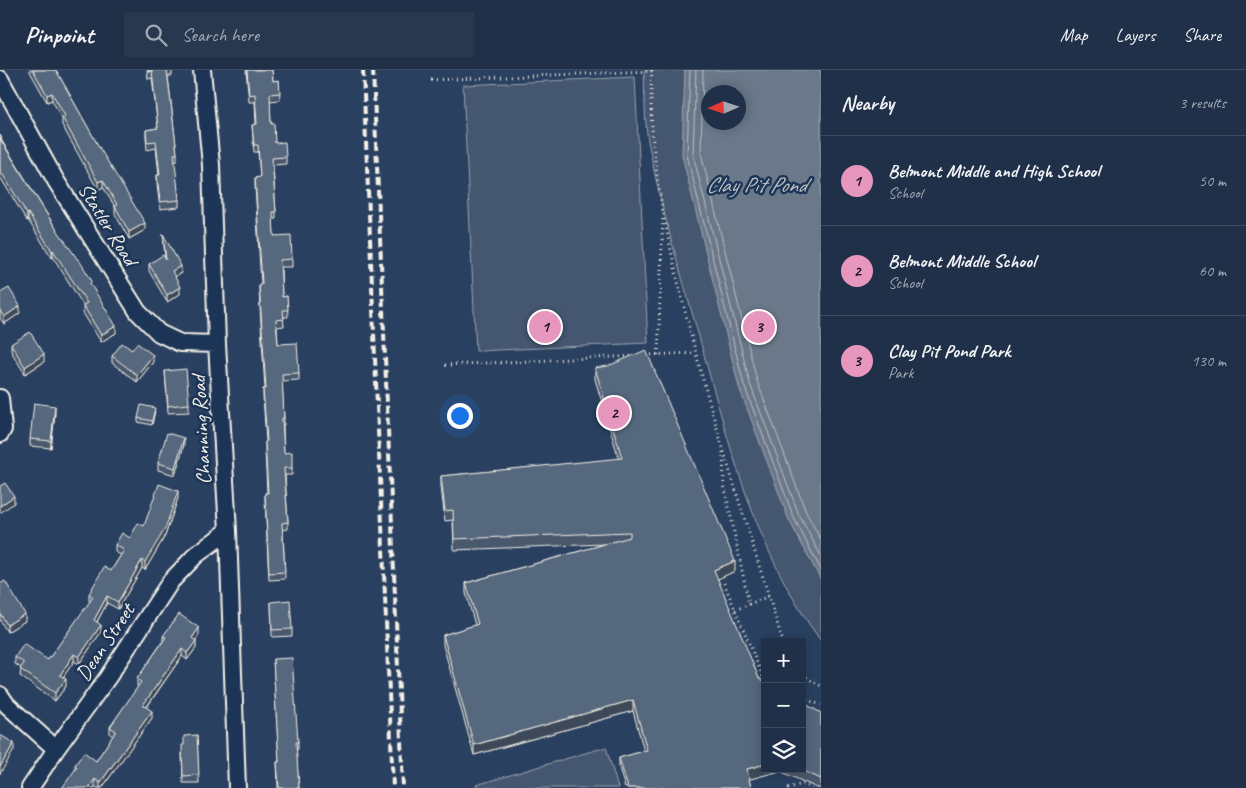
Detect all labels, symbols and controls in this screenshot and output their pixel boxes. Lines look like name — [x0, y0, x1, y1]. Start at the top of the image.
search box — [124, 12, 474, 57]
text: Pinpoint — [25, 20, 94, 50]
icon: search — [142, 21, 170, 49]
text: Search here — [182, 23, 259, 47]
text: Map — [1060, 24, 1088, 46]
text: Layers — [1116, 24, 1155, 46]
text: Share — [1183, 24, 1221, 46]
north arrow — [701, 85, 746, 130]
text: Nearby — [841, 90, 894, 116]
text: 3 results — [1179, 93, 1226, 113]
text: Belmont Middle and High School — [888, 159, 1100, 183]
water label: Clay Pit Pond — [706, 171, 813, 199]
text: 1 — [853, 171, 861, 191]
text: 50 m — [1199, 171, 1226, 191]
street label: Statler Road — [72, 178, 146, 273]
text: School — [888, 183, 922, 203]
text: Belmont Middle School — [888, 249, 1035, 273]
text: 2 — [853, 261, 861, 281]
text: 60 m — [1199, 261, 1226, 281]
text: School — [888, 273, 922, 293]
pin: 1 — [529, 308, 561, 346]
pin: 3 — [743, 308, 775, 346]
text: Clay Pit Pond Park — [888, 339, 1010, 363]
text: 3 — [853, 351, 861, 371]
text: 130 m — [1192, 351, 1226, 371]
text: Park — [888, 363, 913, 383]
street label: Channing Road — [185, 372, 217, 485]
pin: 2 — [598, 394, 630, 432]
your location — [447, 403, 473, 429]
street label: Dean Street — [70, 597, 141, 686]
map controls — [761, 638, 806, 773]
button: + — [761, 638, 806, 683]
button: − — [761, 683, 806, 728]
button: layers — [761, 728, 806, 773]

